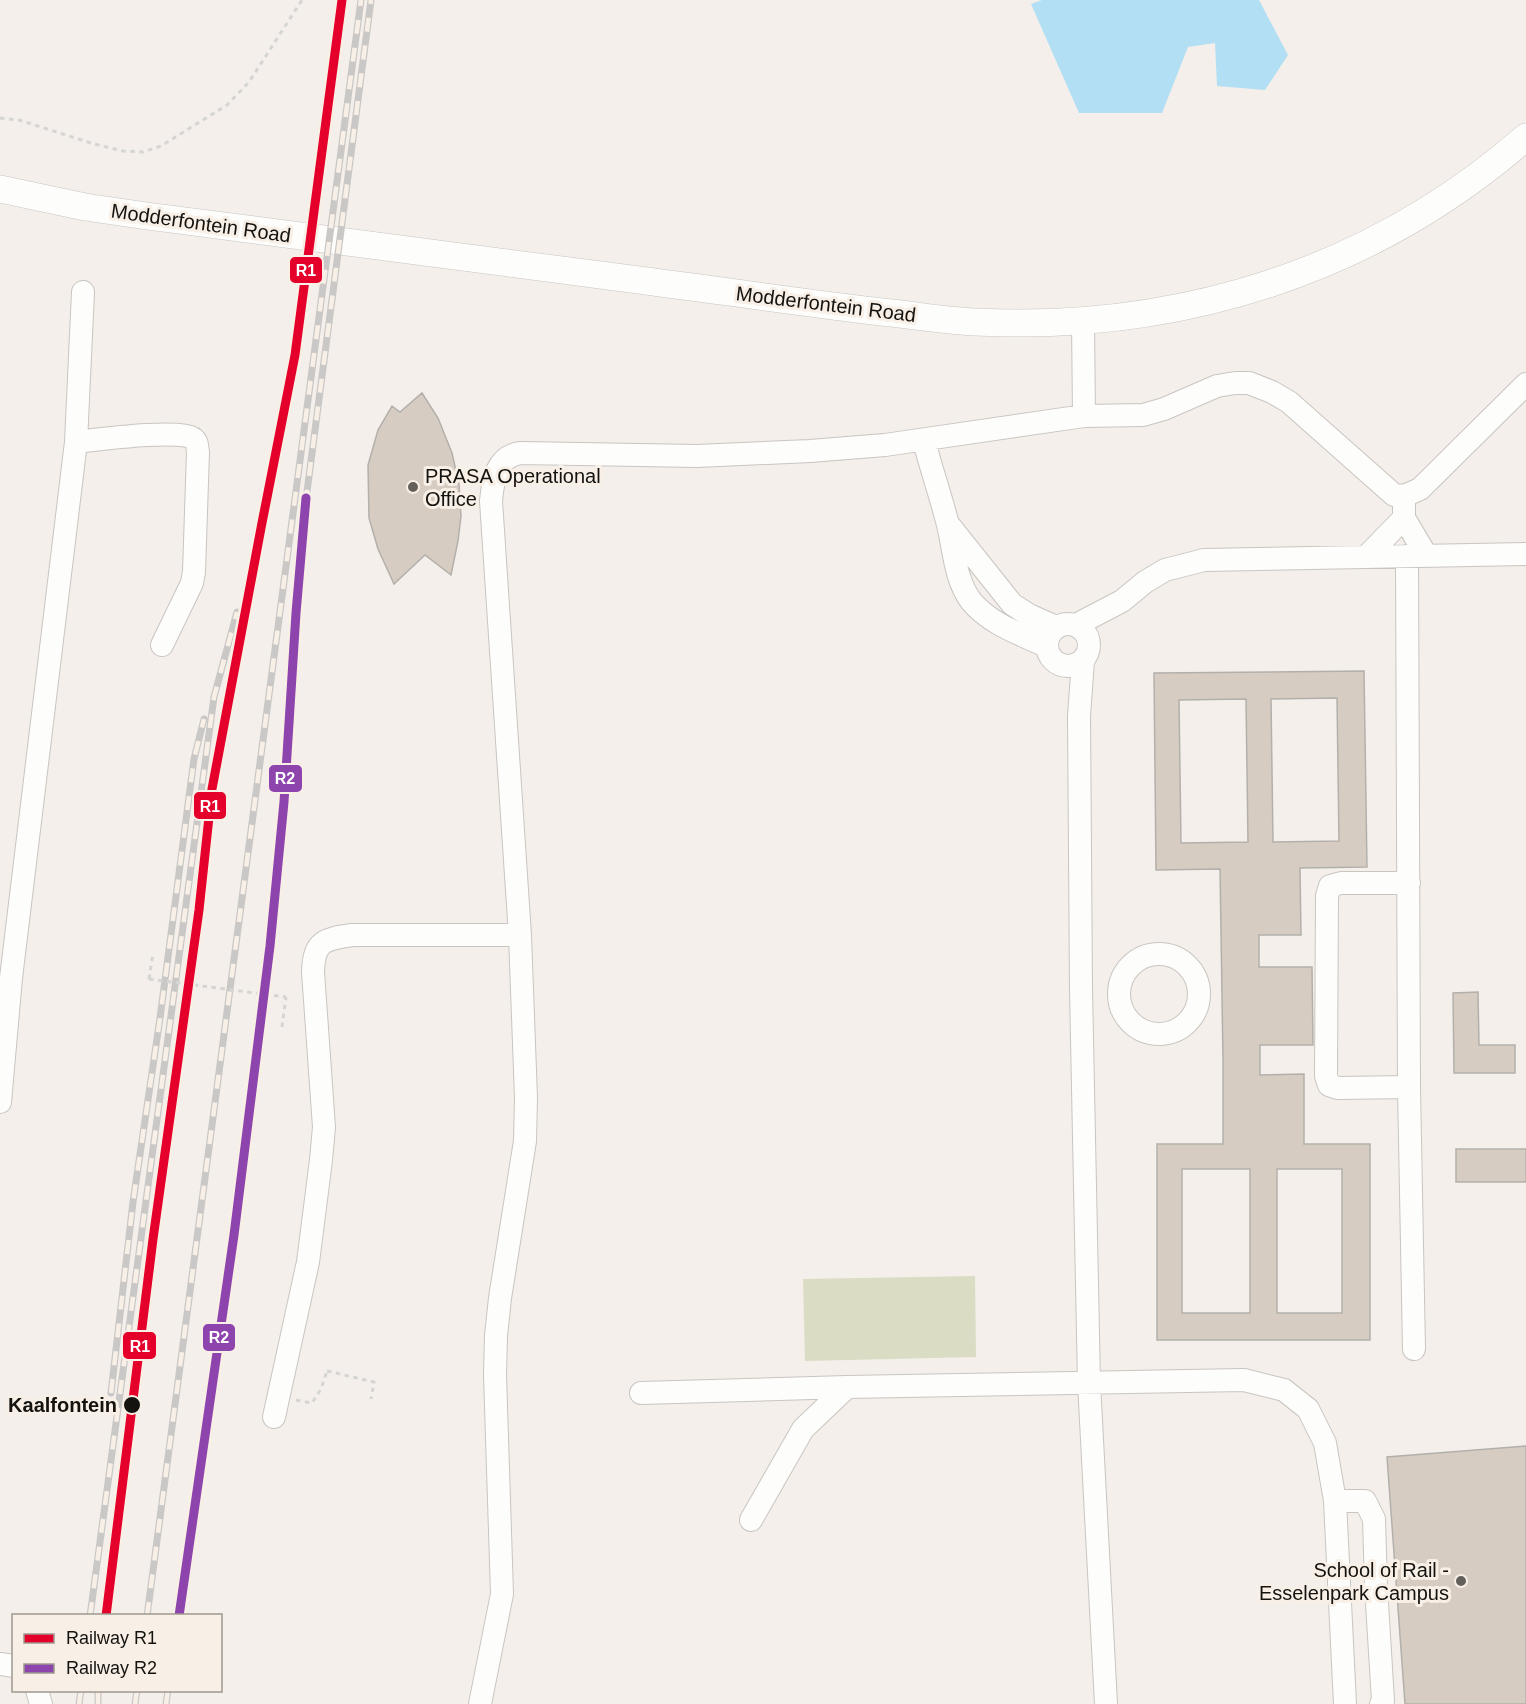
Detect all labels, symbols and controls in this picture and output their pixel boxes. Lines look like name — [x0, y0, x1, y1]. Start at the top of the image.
street label: Modderfontein Road — [110, 199, 292, 247]
line badge: R1 — [289, 256, 323, 284]
text: R1 — [296, 262, 316, 279]
street label: Modderfontein Road — [735, 282, 917, 326]
place label: PRASA Operational Office — [425, 465, 601, 510]
marker: PRASA Operational Office — [406, 480, 420, 494]
line badge: R2 — [268, 764, 303, 793]
text: R2 — [275, 770, 295, 787]
line badge: R1 — [193, 791, 227, 820]
text: R1 — [200, 798, 220, 815]
line badge: R2 — [202, 1323, 236, 1352]
text: R2 — [209, 1329, 229, 1346]
line badge: R1 — [122, 1331, 157, 1360]
text: R1 — [130, 1338, 150, 1355]
place label: Kaalfontein — [8, 1394, 117, 1416]
marker: Kaalfontein — [122, 1395, 142, 1415]
place label: School of Rail - Esselenpark Campus — [1259, 1559, 1449, 1604]
marker: School of Rail - Esselenpark Campus — [1454, 1574, 1468, 1588]
legend — [12, 1614, 222, 1692]
text: Railway R1 — [66, 1628, 157, 1648]
text: Railway R2 — [66, 1658, 157, 1678]

